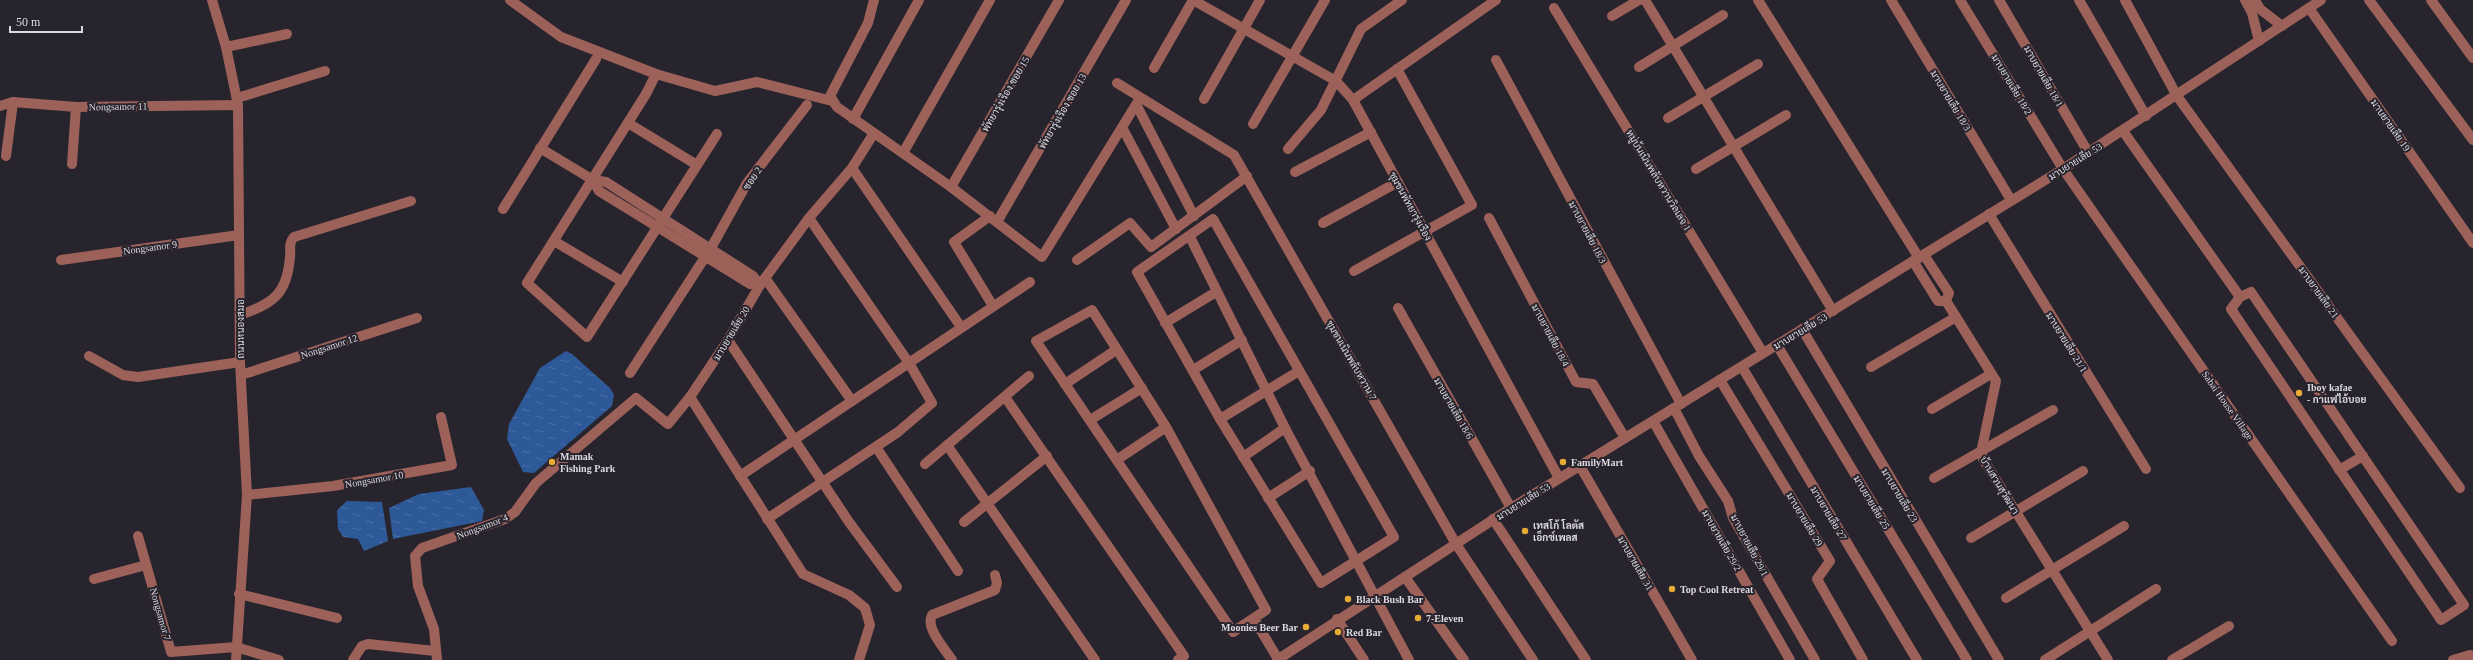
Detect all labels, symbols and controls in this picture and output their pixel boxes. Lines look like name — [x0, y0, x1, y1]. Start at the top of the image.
scale bar — [10, 8, 82, 34]
text: 50 m — [16, 15, 41, 29]
street label: มาบยายเลีย 18/1 — [2022, 43, 2066, 109]
street label: มาบยายเลีย 18/2 — [1989, 51, 2035, 117]
street label: พัทยารุ่งเรือง ซอย 15 — [979, 54, 1033, 135]
street label: มาบยายเลีย 18/3 — [1928, 67, 1974, 133]
street label: พัทยารุ่งเรือง ซอย 13 — [1036, 71, 1090, 152]
street label: มาบยายเลีย 19 — [2369, 97, 2413, 153]
street label: Nongsamor 11 — [89, 100, 147, 113]
street label: หมู่บ้นเนินพลับหวานวิลเลจ 1 — [1622, 127, 1694, 234]
street label: มาบยายเลีย 53 — [2046, 140, 2104, 182]
street label: ซอย 2 — [741, 165, 764, 192]
street label: ชุมชนพัทยารุ่งเรือง — [1385, 170, 1435, 243]
street label: มาบยายเลีย 18/3 — [1567, 199, 1609, 265]
street label: Nongsamor 9 — [122, 238, 178, 257]
street label: มาบยายเลีย 21 — [2296, 264, 2342, 320]
street label: ถนนหนองสมอ — [235, 299, 246, 359]
street label: มาบยายเลีย 18/4 — [1530, 302, 1572, 368]
street label: มาบยายเลีย 20 — [710, 304, 752, 362]
street label: มาบยายเลีย 53 — [1771, 310, 1829, 352]
street label: มาบยายเลีย 21/1 — [2044, 310, 2090, 374]
street label: ชุมชนเนินพลับหวาน 7 — [1323, 318, 1380, 403]
street label: Nongsamor 12 — [299, 332, 359, 361]
street label: Sabai House Village — [2200, 369, 2256, 442]
street label: มาบยายเลีย 18/6 — [1432, 375, 1476, 441]
place label: Iboy kafae - กาแฟไอ้บอย — [2307, 382, 2366, 405]
marker: Iboy kafae - กาแฟไอ้บอย — [2294, 388, 2304, 398]
place label: Mamak Fishing Park — [560, 451, 616, 474]
street label: บ้านสวนสุวัฒนา — [1976, 454, 2022, 517]
marker: Mamak Fishing Park — [547, 457, 557, 467]
marker: FamilyMart — [1558, 457, 1568, 467]
place label: FamilyMart — [1571, 457, 1624, 468]
street label: มาบยายเลีย 23 — [1879, 466, 1921, 524]
street label: Nongsamor 10 — [344, 469, 404, 490]
street label: มาบยายเลีย 25 — [1851, 473, 1893, 531]
street label: มาบยายเลีย 53 — [1494, 480, 1552, 522]
street label: มาบยายเลีย 27 — [1808, 484, 1850, 542]
street label: มาบยายเลีย 29 — [1784, 490, 1826, 548]
street label: มาบยายเลีย 29/2 — [1700, 507, 1744, 573]
street label: Nongsamor 4 — [455, 512, 509, 541]
street label: มาบยายเลีย 29/1 — [1729, 512, 1771, 578]
place label: เทสโก้ โลตัส เอ็กซ์เพลส — [1533, 519, 1584, 543]
marker: เทสโก้ โลตัส เอ็กซ์เพลส — [1520, 526, 1530, 536]
street label: มาบยายเลีย 31 — [1616, 534, 1656, 592]
marker: Top Cool Retreat — [1667, 584, 1677, 594]
place label: Top Cool Retreat — [1680, 584, 1754, 595]
street label: Nongsamor 7 — [148, 587, 173, 642]
marker: Black Bush Bar — [1343, 594, 1353, 604]
place label: Black Bush Bar — [1356, 594, 1424, 605]
marker: 7-Eleven — [1413, 613, 1423, 623]
place label: 7-Eleven — [1426, 613, 1464, 624]
place label: Moonies Beer Bar — [1221, 622, 1299, 633]
marker: Moonies Beer Bar — [1301, 622, 1311, 632]
marker: Red Bar — [1333, 627, 1343, 637]
place label: Red Bar — [1346, 627, 1382, 638]

